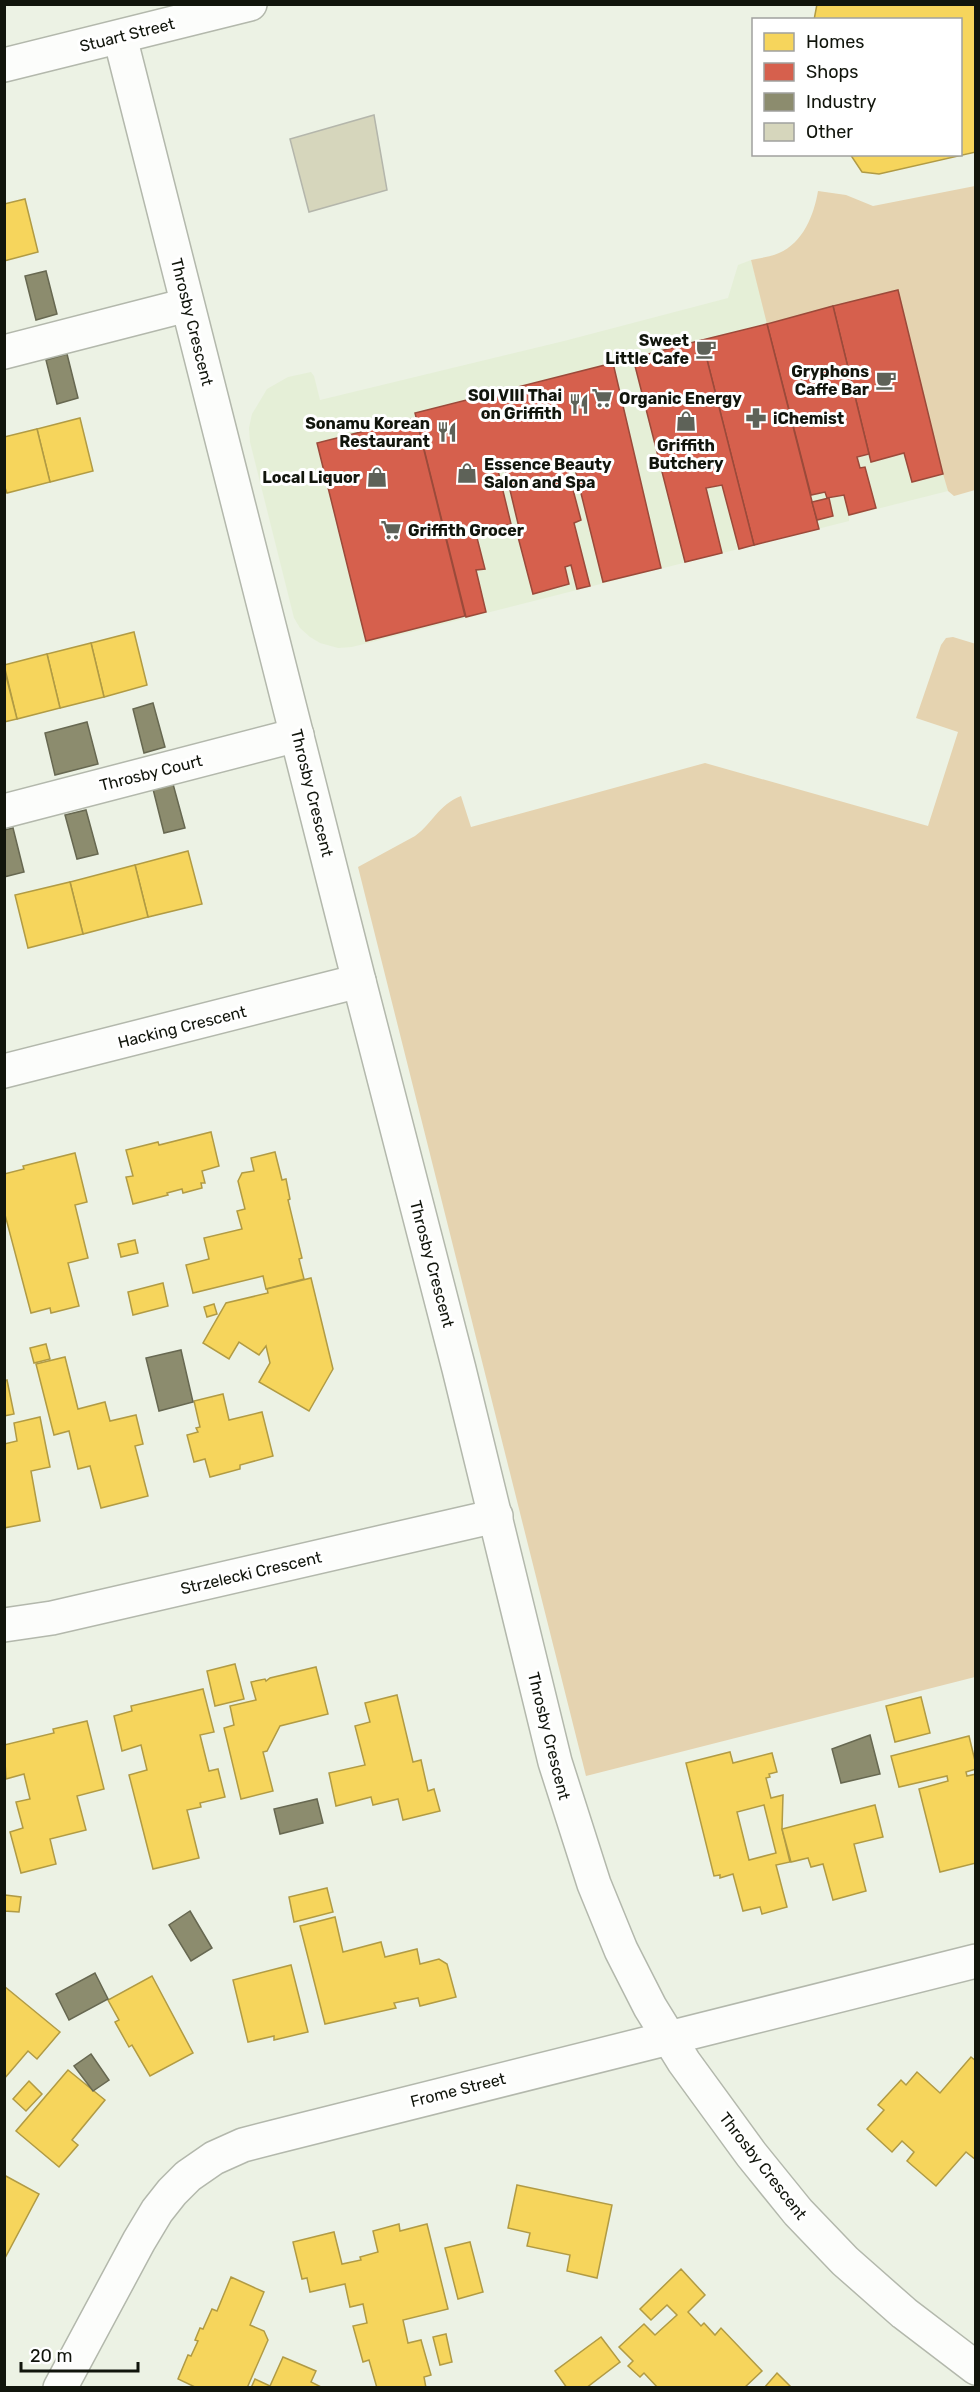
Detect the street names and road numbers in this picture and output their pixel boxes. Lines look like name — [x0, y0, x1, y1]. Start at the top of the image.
street label: Stuart Street — [78, 14, 176, 56]
street label: Throsby Crescent — [167, 256, 217, 388]
street label: Throsby Crescent — [287, 727, 337, 859]
street label: Throsby Court — [98, 751, 204, 795]
street label: Hacking Crescent — [116, 1002, 248, 1052]
street label: Throsby Crescent — [406, 1198, 458, 1330]
street label: Strzelecki Crescent — [179, 1548, 323, 1598]
street label: Throsby Crescent — [524, 1670, 574, 1802]
street label: Frome Street — [408, 2069, 508, 2111]
street label: Throsby Crescent — [715, 2109, 811, 2223]

